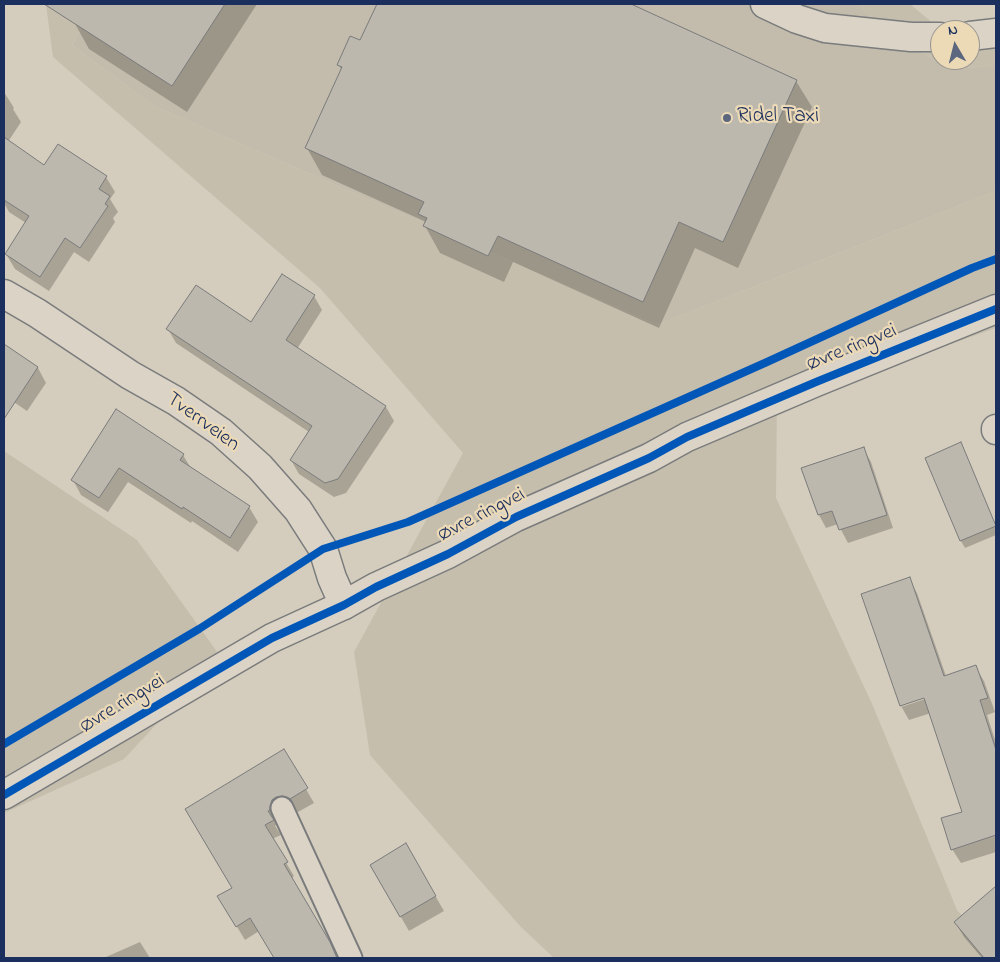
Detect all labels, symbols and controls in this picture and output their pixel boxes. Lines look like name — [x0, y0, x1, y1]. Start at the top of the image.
north arrow — [930, 20, 980, 70]
text: N — [947, 20, 959, 42]
place label: Ridel Taxi — [737, 105, 819, 131]
marker: Ridel Taxi — [721, 112, 733, 124]
street label: Øvre ringvei — [803, 320, 901, 378]
street label: Tverrveien — [160, 388, 244, 458]
street label: Øvre ringvei — [434, 483, 530, 549]
street label: Øvre ringvei — [76, 670, 170, 740]

